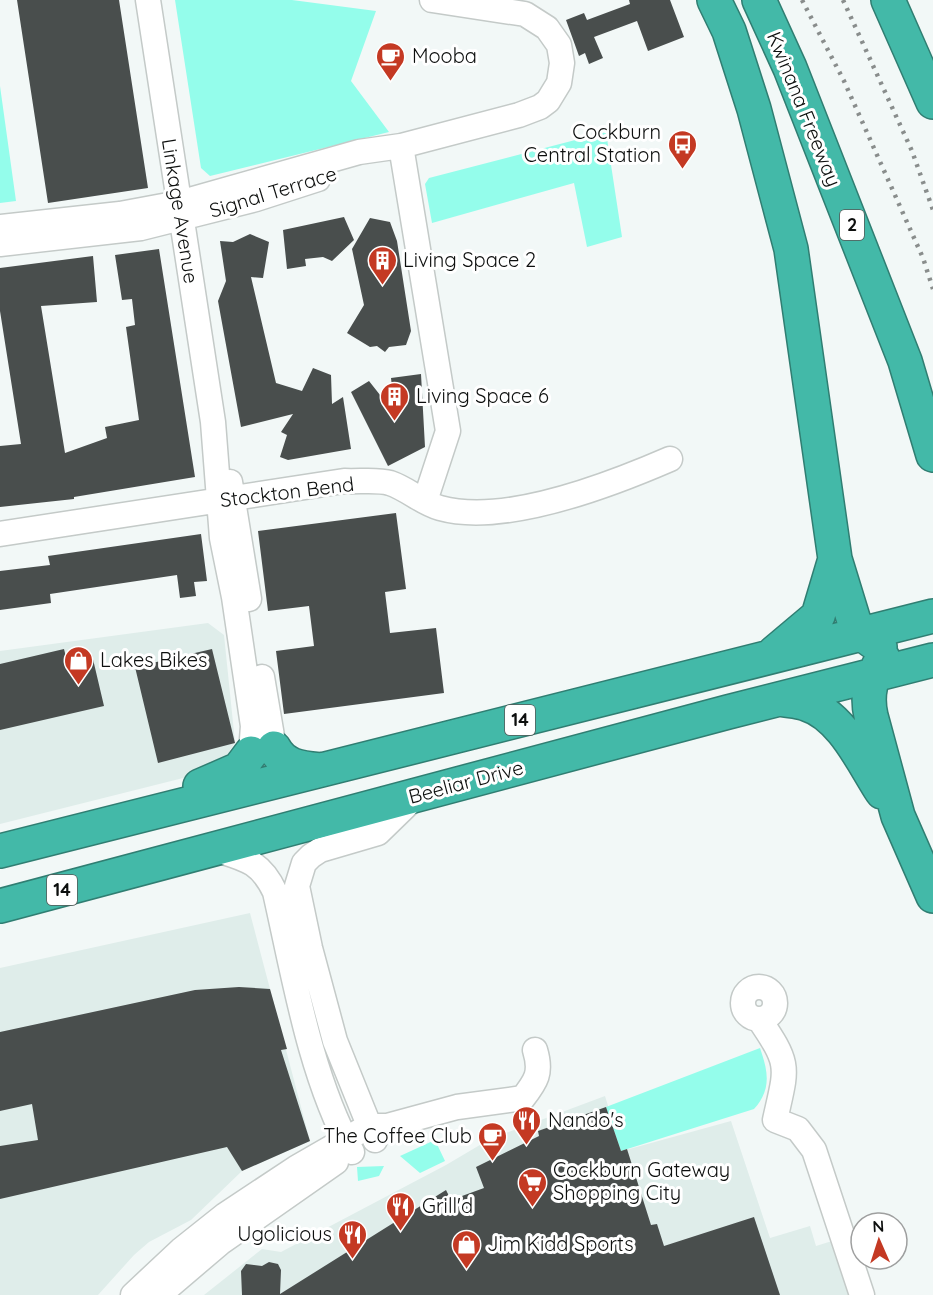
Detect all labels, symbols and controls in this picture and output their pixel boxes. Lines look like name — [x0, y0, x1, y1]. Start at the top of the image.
street label: Kwinana Freeway — [762, 28, 847, 190]
cafe icon: Mooba — [375, 40, 407, 82]
place label: Mooba — [412, 43, 477, 68]
place label: Cockburn Central Station — [524, 119, 661, 167]
bus stop icon: Cockburn Central Station — [666, 128, 698, 170]
street label: Linkage Avenue — [157, 137, 204, 285]
street label: Signal Terrace — [206, 160, 339, 223]
road number: 2 — [840, 210, 864, 240]
building icon: Living Space 2 — [366, 244, 398, 286]
place label: Living Space 2 — [403, 247, 536, 272]
building icon: Living Space 6 — [379, 380, 411, 422]
place label: Living Space 6 — [416, 383, 549, 408]
street label: Stockton Bend — [219, 471, 355, 512]
shop icon: Lakes Bikes — [63, 644, 95, 686]
place label: Lakes Bikes — [100, 647, 207, 672]
road number: 14 — [505, 705, 535, 735]
street label: Beeliar Drive — [406, 754, 526, 809]
road number: 14 — [47, 875, 77, 905]
restaurant icon: Nando's — [511, 1104, 543, 1146]
place label: Nando's — [548, 1107, 624, 1132]
cafe icon: The Coffee Club — [477, 1120, 509, 1162]
place label: The Coffee Club — [323, 1123, 472, 1148]
place label: Cockburn Gateway Shopping City — [553, 1157, 730, 1205]
supermarket icon: Cockburn Gateway Shopping City — [516, 1166, 548, 1208]
restaurant icon: Grill'd — [385, 1190, 417, 1232]
place label: Grill'd — [422, 1193, 473, 1218]
north arrow — [849, 1211, 909, 1271]
text: N — [872, 1216, 885, 1236]
restaurant icon: Ugolicious — [337, 1218, 369, 1260]
place label: Ugolicious — [237, 1221, 332, 1246]
shop icon: Jim Kidd Sports — [450, 1228, 482, 1270]
place label: Jim Kidd Sports — [487, 1231, 634, 1256]

